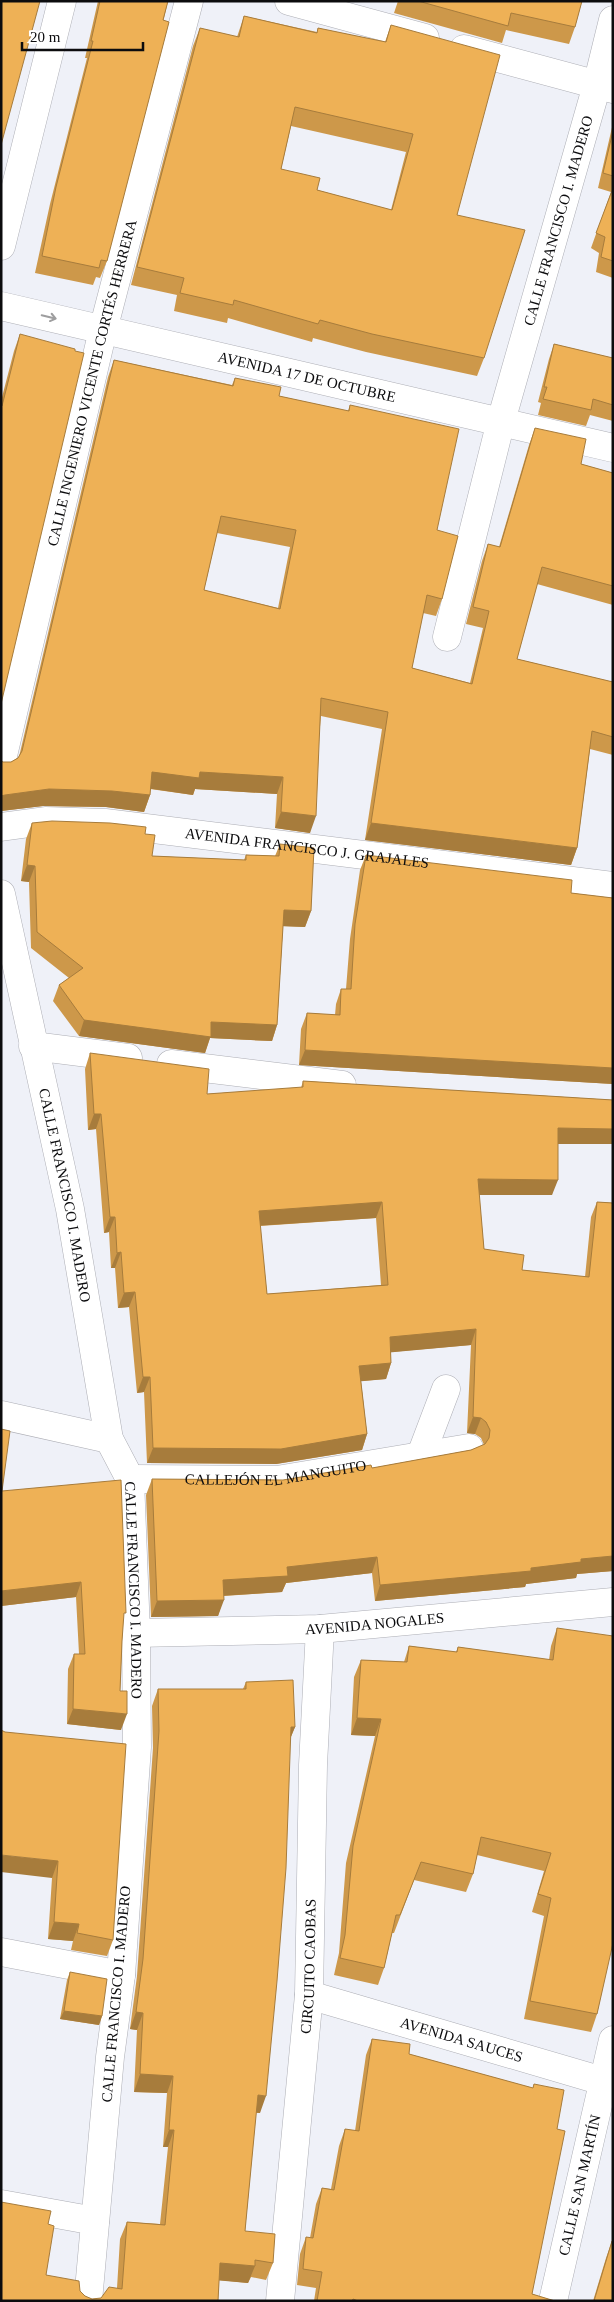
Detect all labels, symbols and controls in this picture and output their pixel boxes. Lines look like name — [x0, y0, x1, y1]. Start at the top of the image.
scale bar — [22, 20, 144, 52]
text: 20 m — [30, 29, 61, 45]
street label: CALLE FRANCISCO I. MADERO — [521, 114, 596, 328]
street label: CALLE INGENIERO VICENTE CORTÉS HERRERA — [44, 217, 140, 548]
one-way arrow — [40, 313, 56, 322]
street label: AVENIDA 17 DE OCTUBRE — [216, 349, 397, 405]
street label: AVENIDA FRANCISCO J. GRAJALES — [184, 825, 430, 871]
street label: CALLE FRANCISCO I. MADERO — [36, 1087, 94, 1304]
street label: CALLEJÓN EL MANGUITO — [185, 1457, 368, 1488]
street label: CALLE FRANCISCO I. MADERO — [122, 1481, 145, 1699]
street label: AVENIDA NOGALES — [305, 1610, 445, 1637]
street label: CALLE FRANCISCO I. MADERO — [99, 1885, 133, 2103]
street label: CIRCUITO CAOBAS — [297, 1899, 319, 2035]
street label: AVENIDA SAUCES — [398, 2014, 525, 2065]
street label: CALLE SAN MARTÍN — [556, 2113, 604, 2257]

